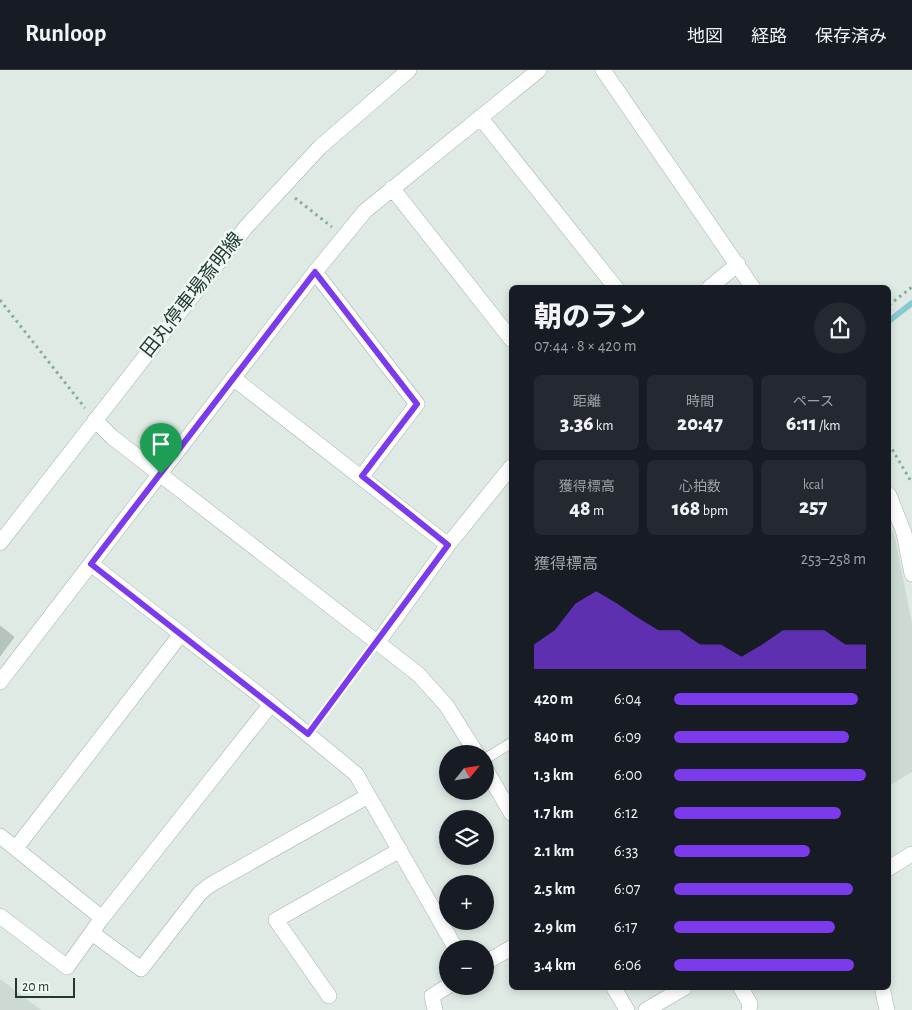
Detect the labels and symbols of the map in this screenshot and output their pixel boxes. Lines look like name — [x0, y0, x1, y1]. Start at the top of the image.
street label: 田丸停車場斎明線 — [136, 228, 246, 361]
pin — [140, 423, 182, 474]
north arrow — [439, 745, 494, 800]
scale bar — [15, 975, 75, 998]

